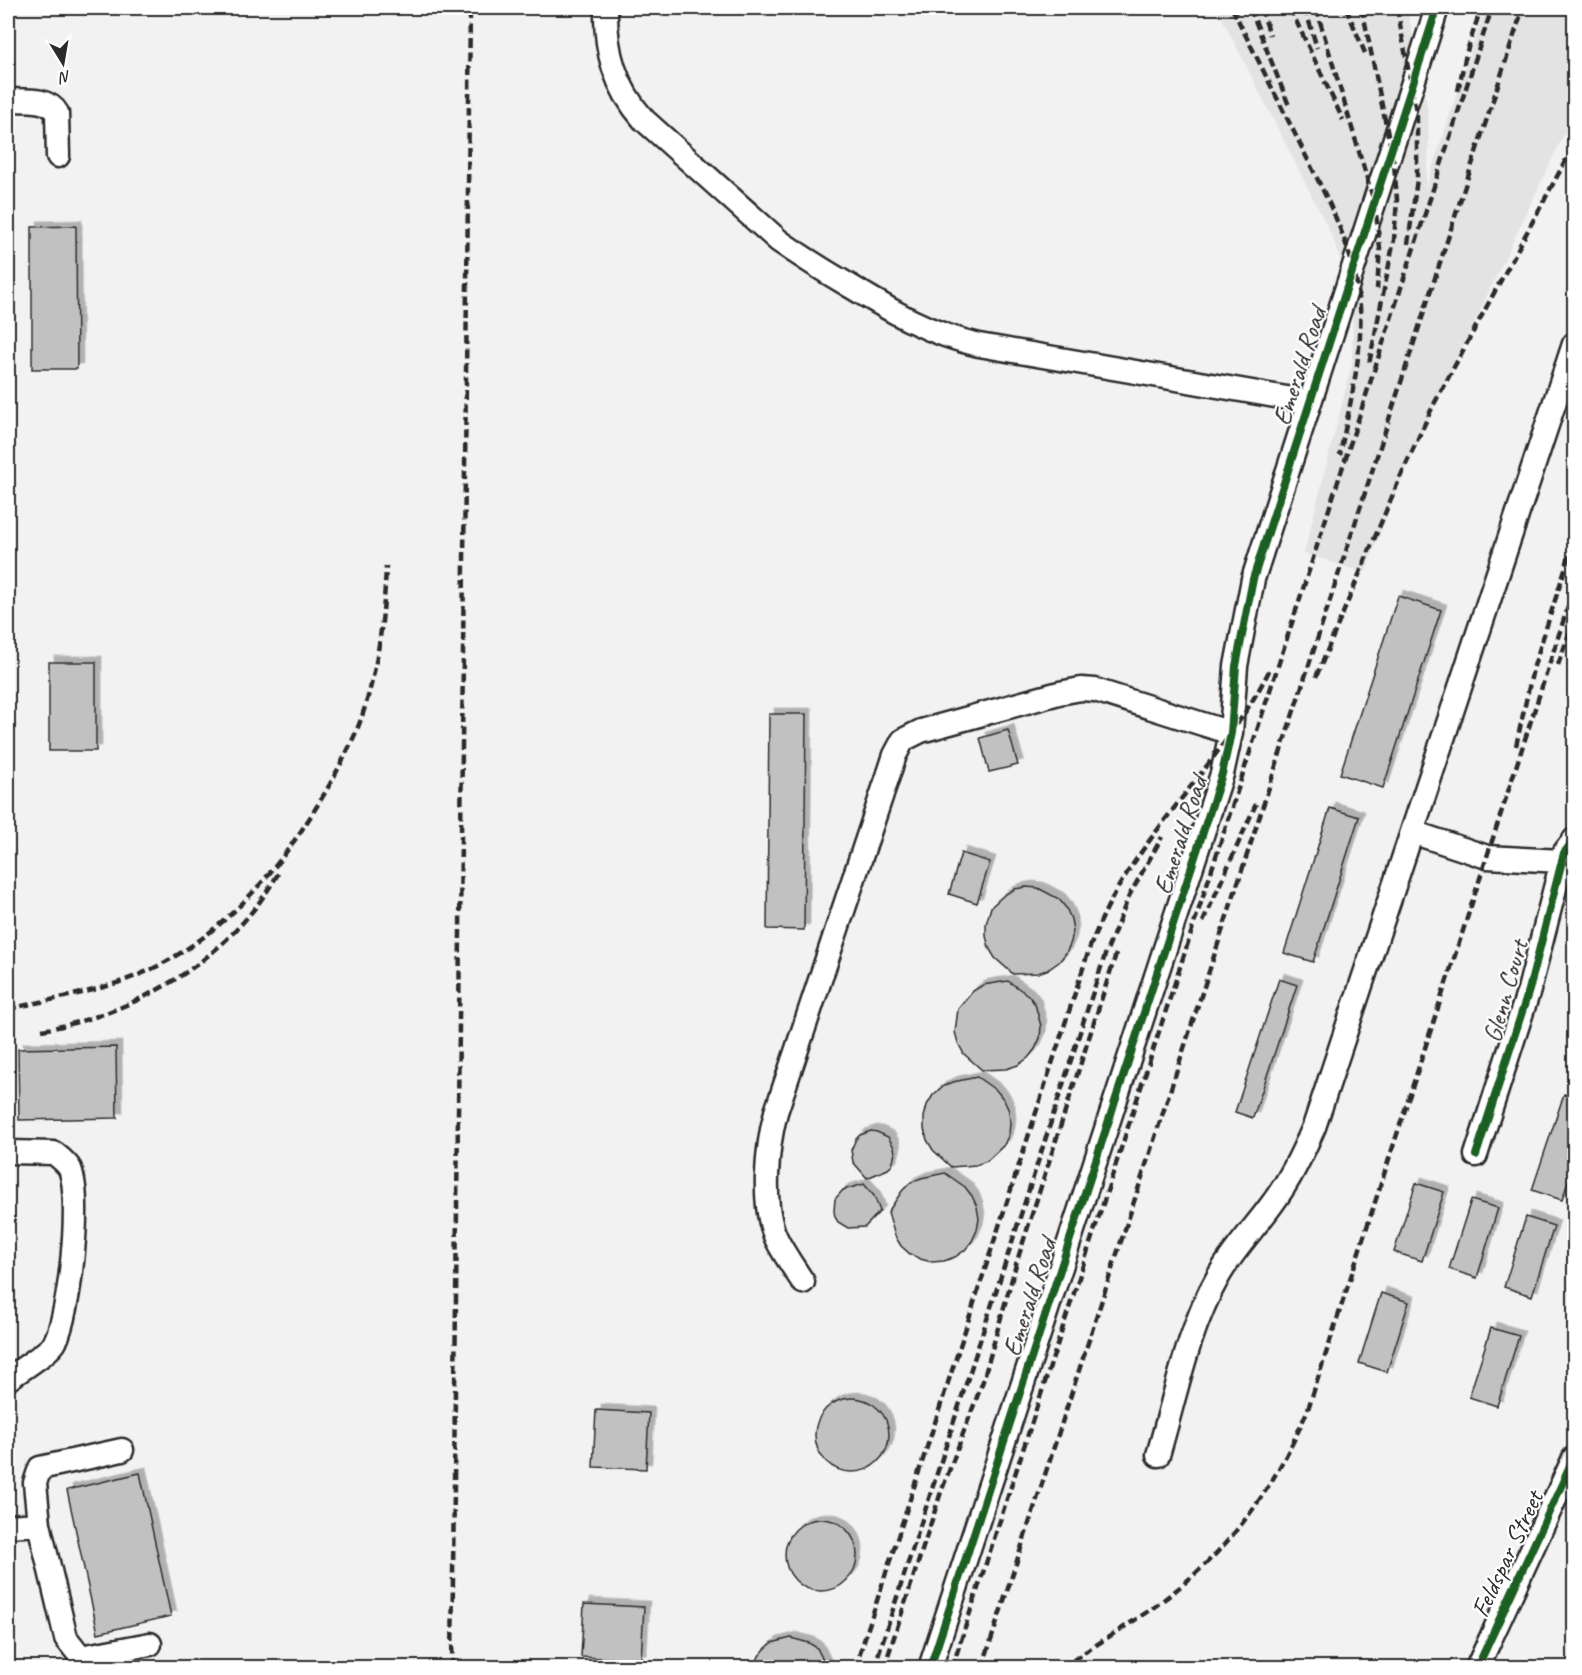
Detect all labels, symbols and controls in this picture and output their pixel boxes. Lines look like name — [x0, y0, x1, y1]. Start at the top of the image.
north arrow — [33, 33, 93, 93]
text: N — [56, 66, 72, 88]
street label: Emerald Road — [1264, 299, 1335, 429]
street label: Emerald Road — [1145, 768, 1216, 898]
street label: Glenn Court — [1475, 934, 1536, 1046]
street label: Emerald Road — [994, 1230, 1065, 1360]
street label: Feldspar Street — [1463, 1483, 1552, 1622]

